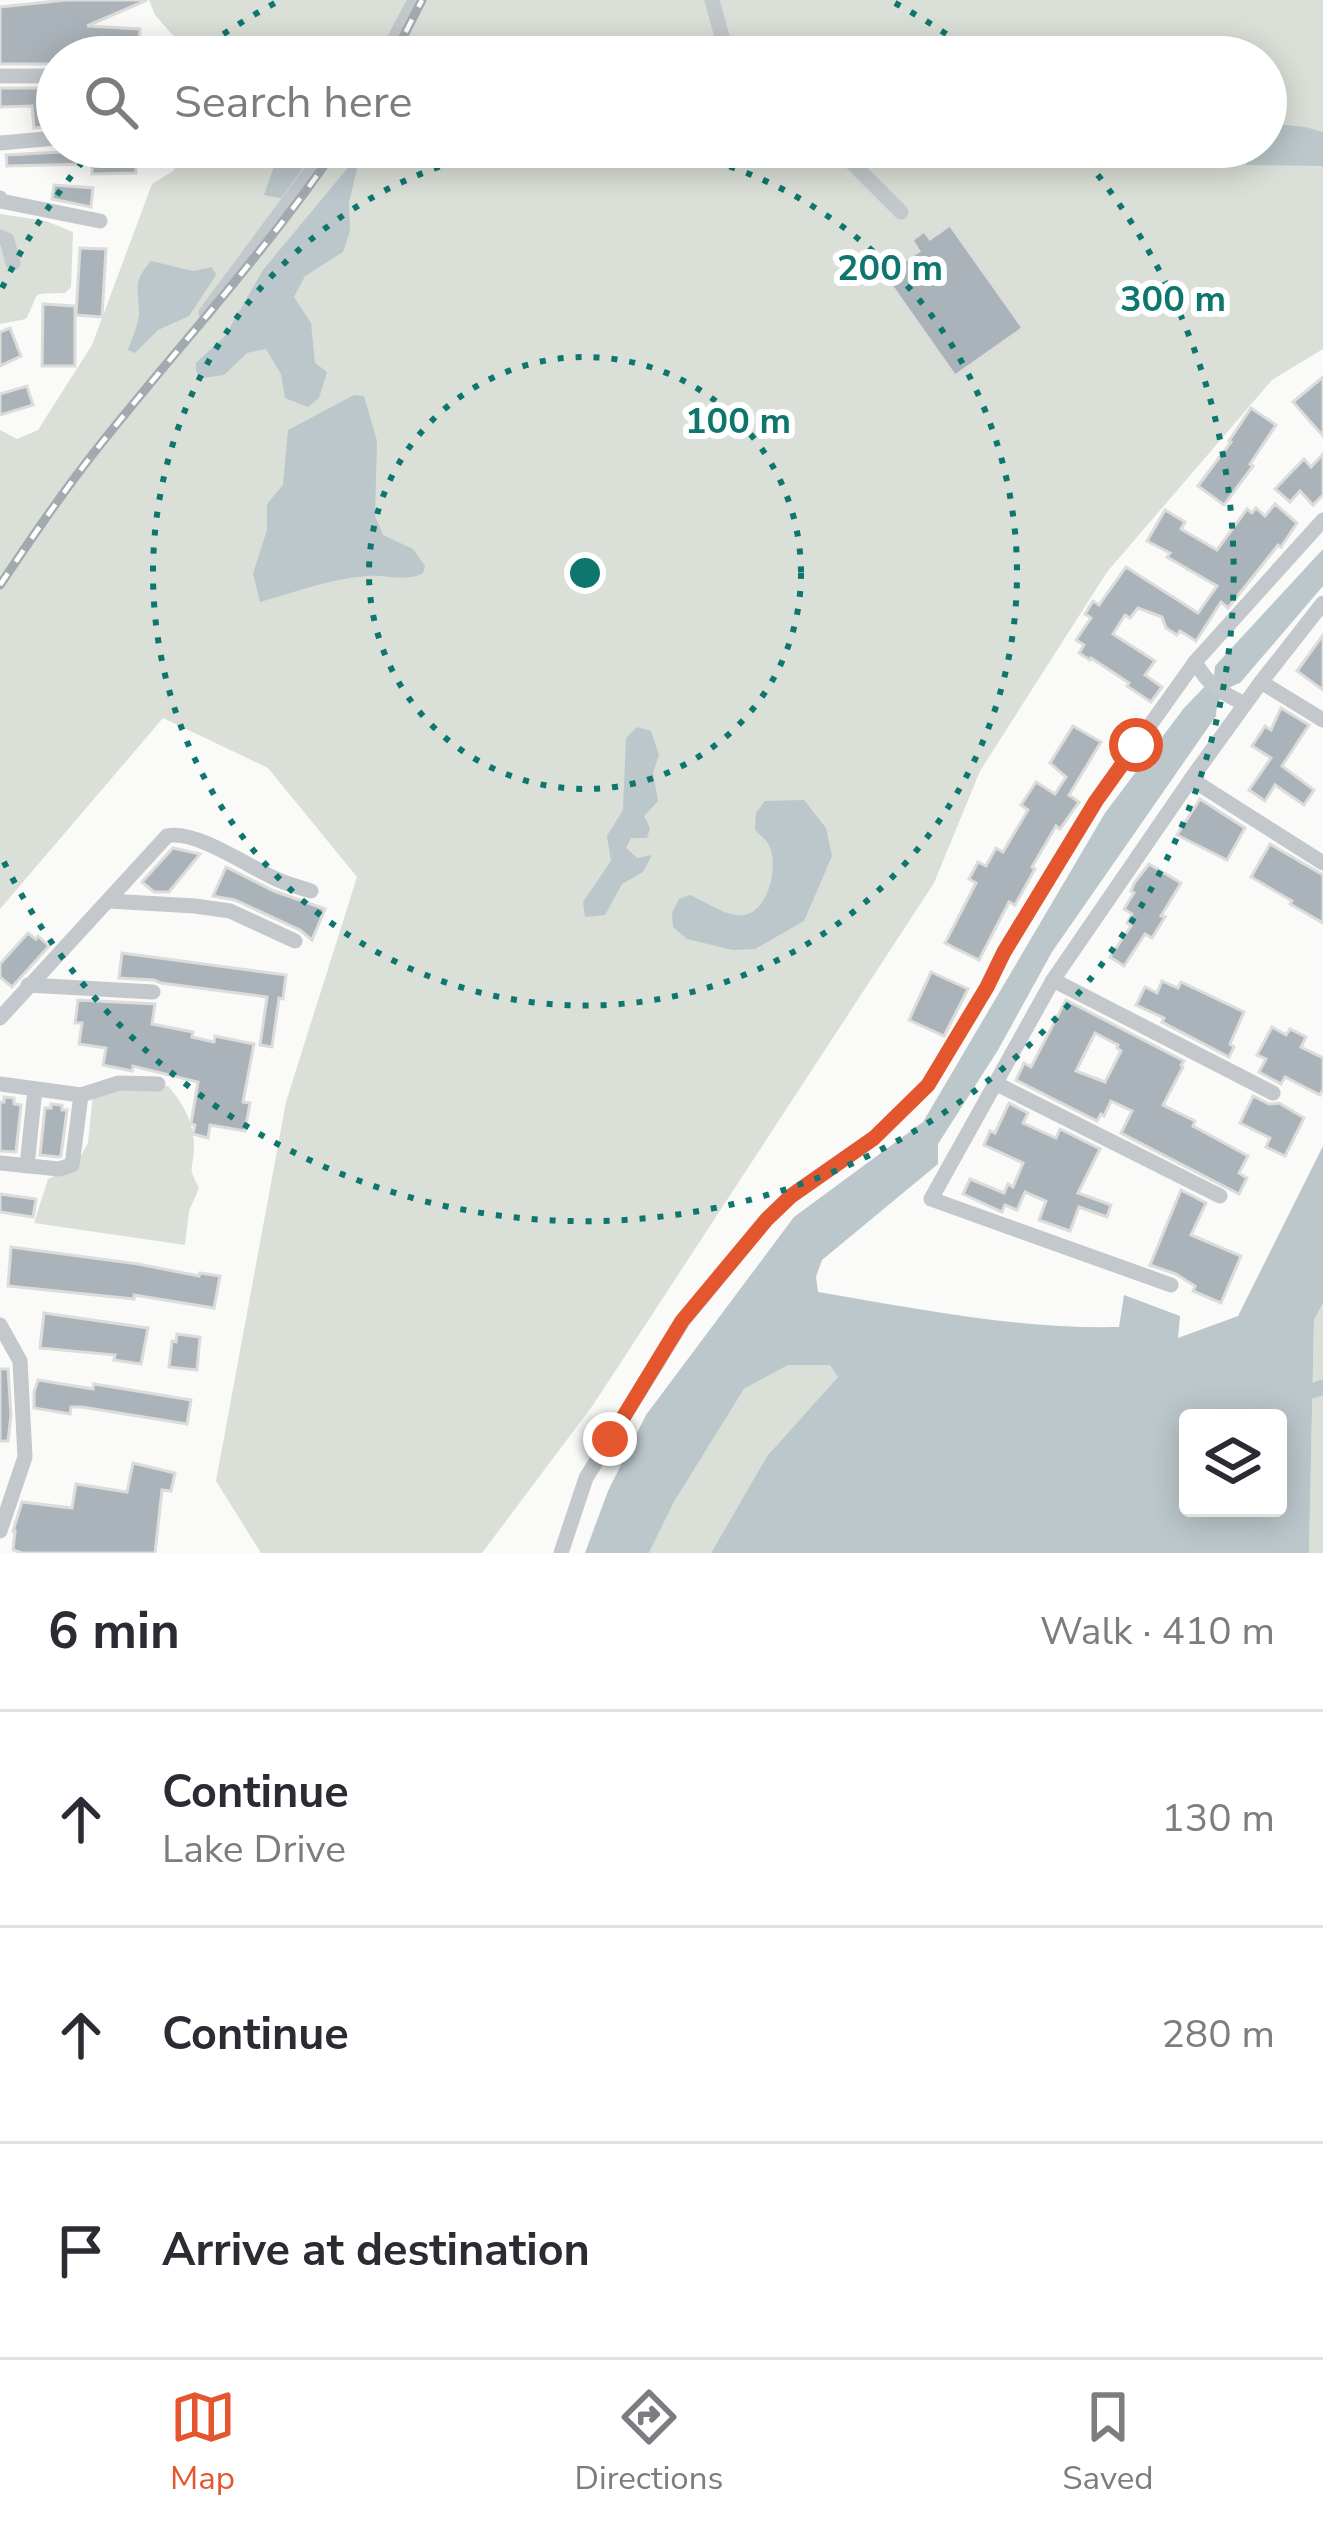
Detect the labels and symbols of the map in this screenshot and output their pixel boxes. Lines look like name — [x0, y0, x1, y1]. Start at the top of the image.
text: 200 m — [837, 244, 943, 293]
text: 300 m — [1120, 275, 1226, 324]
text: 100 m — [685, 397, 791, 446]
centre of rings — [564, 552, 606, 594]
route start — [1109, 718, 1163, 772]
route end — [583, 1412, 637, 1466]

